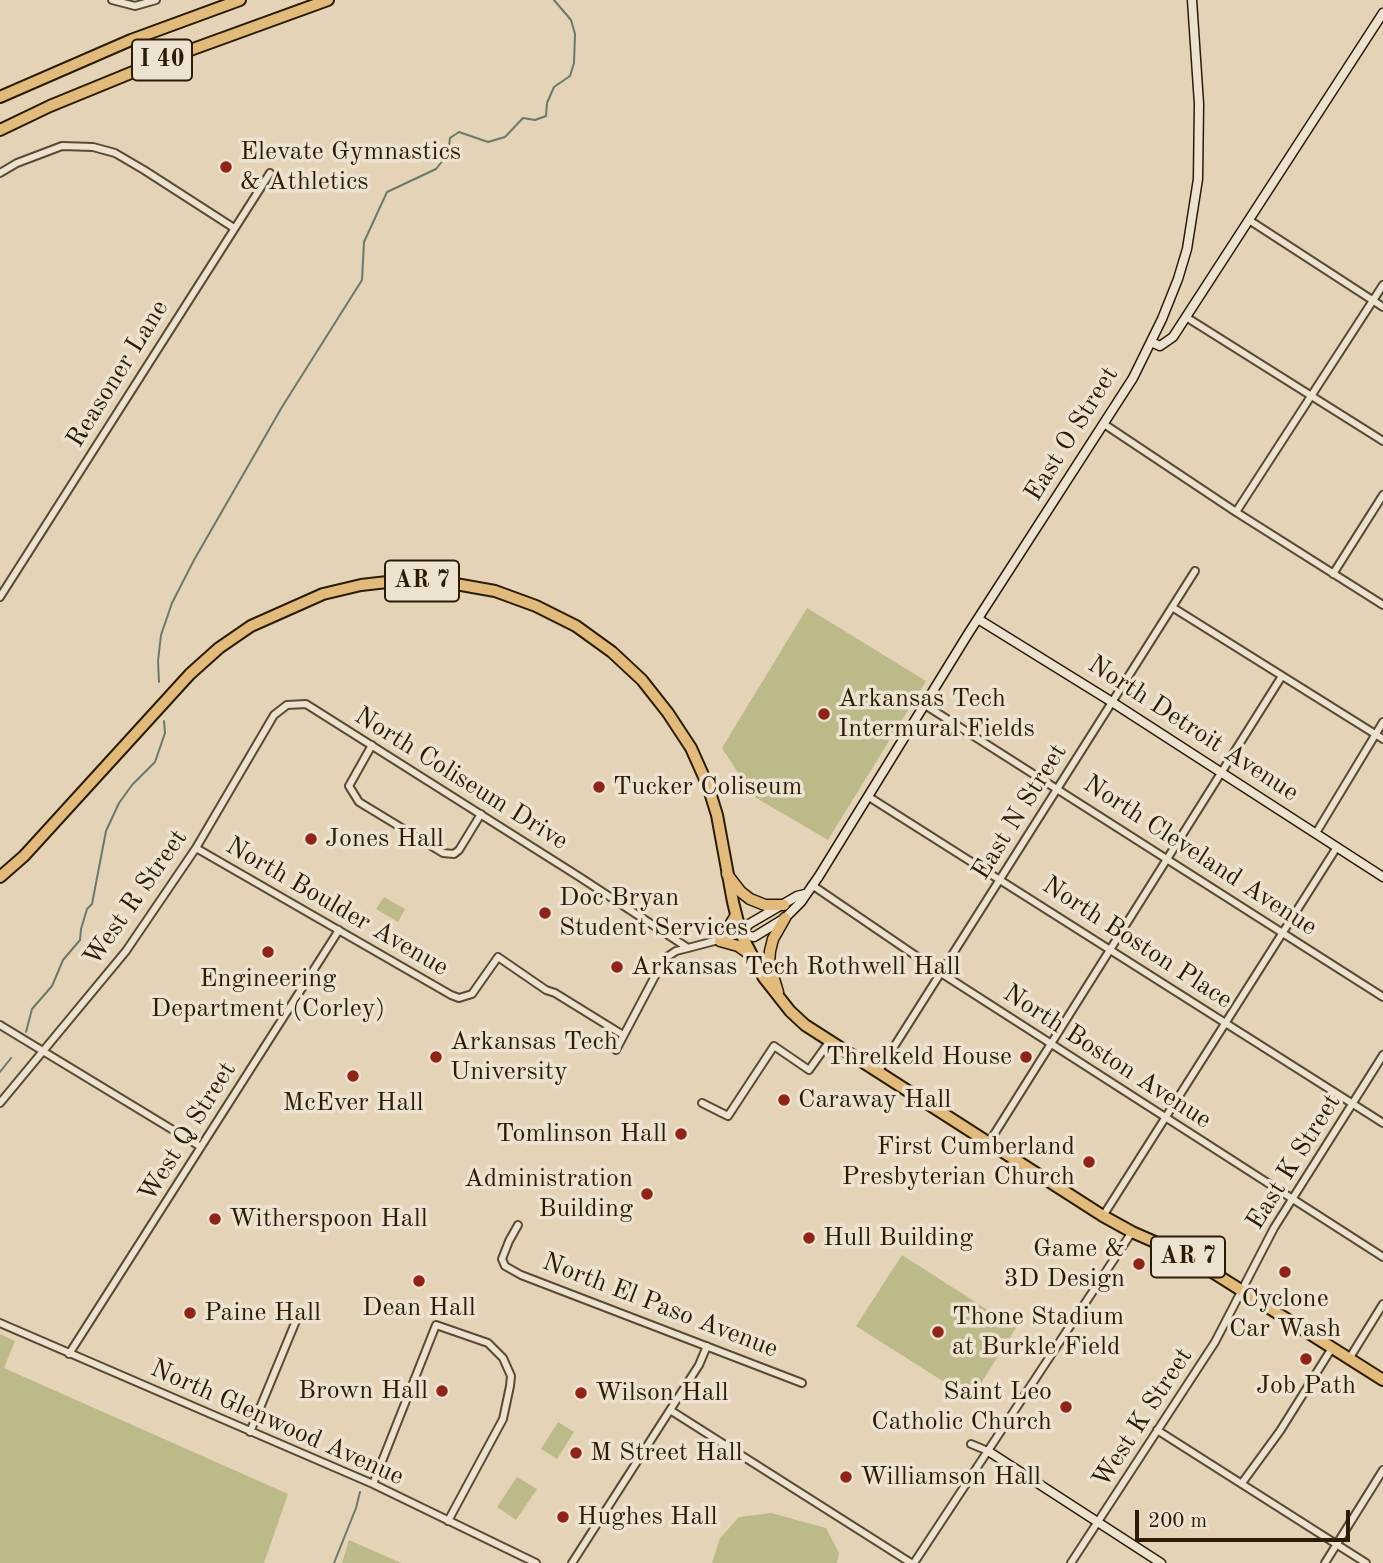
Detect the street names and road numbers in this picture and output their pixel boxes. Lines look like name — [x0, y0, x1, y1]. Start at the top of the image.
road number: I 40 — [132, 40, 192, 80]
street label: Reasoner Lane — [60, 295, 176, 453]
street label: East O Street — [1018, 361, 1126, 507]
road number: AR 7 — [385, 560, 459, 602]
street label: North Detroit Avenue — [1082, 649, 1304, 809]
street label: North Coliseum Drive — [348, 701, 574, 857]
street label: East N Street — [966, 738, 1074, 886]
street label: North Cleveland Avenue — [1077, 769, 1323, 943]
street label: West R Street — [77, 824, 195, 972]
street label: North Boulder Avenue — [220, 831, 454, 983]
street label: North Boston Place — [1036, 870, 1238, 1016]
street label: North Boston Avenue — [997, 978, 1217, 1136]
street label: West Q Street — [133, 1056, 243, 1208]
street label: East K Street — [1240, 1088, 1348, 1236]
road number: AR 7 — [1151, 1237, 1225, 1278]
street label: North El Paso Avenue — [538, 1247, 782, 1365]
street label: West K Street — [1086, 1342, 1200, 1494]
street label: North Glenwood Avenue — [146, 1353, 408, 1493]

